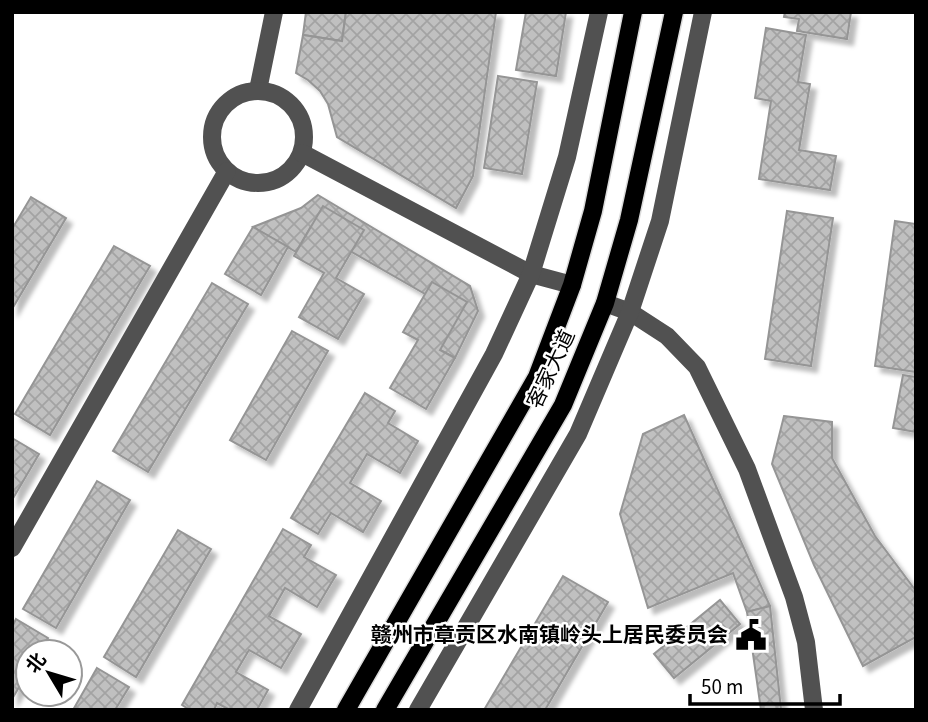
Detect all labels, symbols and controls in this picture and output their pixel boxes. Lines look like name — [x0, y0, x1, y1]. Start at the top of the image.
street label: 客家大道 — [520, 325, 582, 413]
public building icon: 赣州市章贡区水南镇岭头上居民委员会 — [734, 618, 768, 652]
place label: 赣州市章贡区水南镇岭头上居民委员会 — [371, 620, 728, 650]
north arrow — [14, 638, 84, 708]
text: 北 — [20, 648, 53, 679]
scale bar — [690, 662, 841, 706]
text: 50 m — [701, 672, 743, 702]

